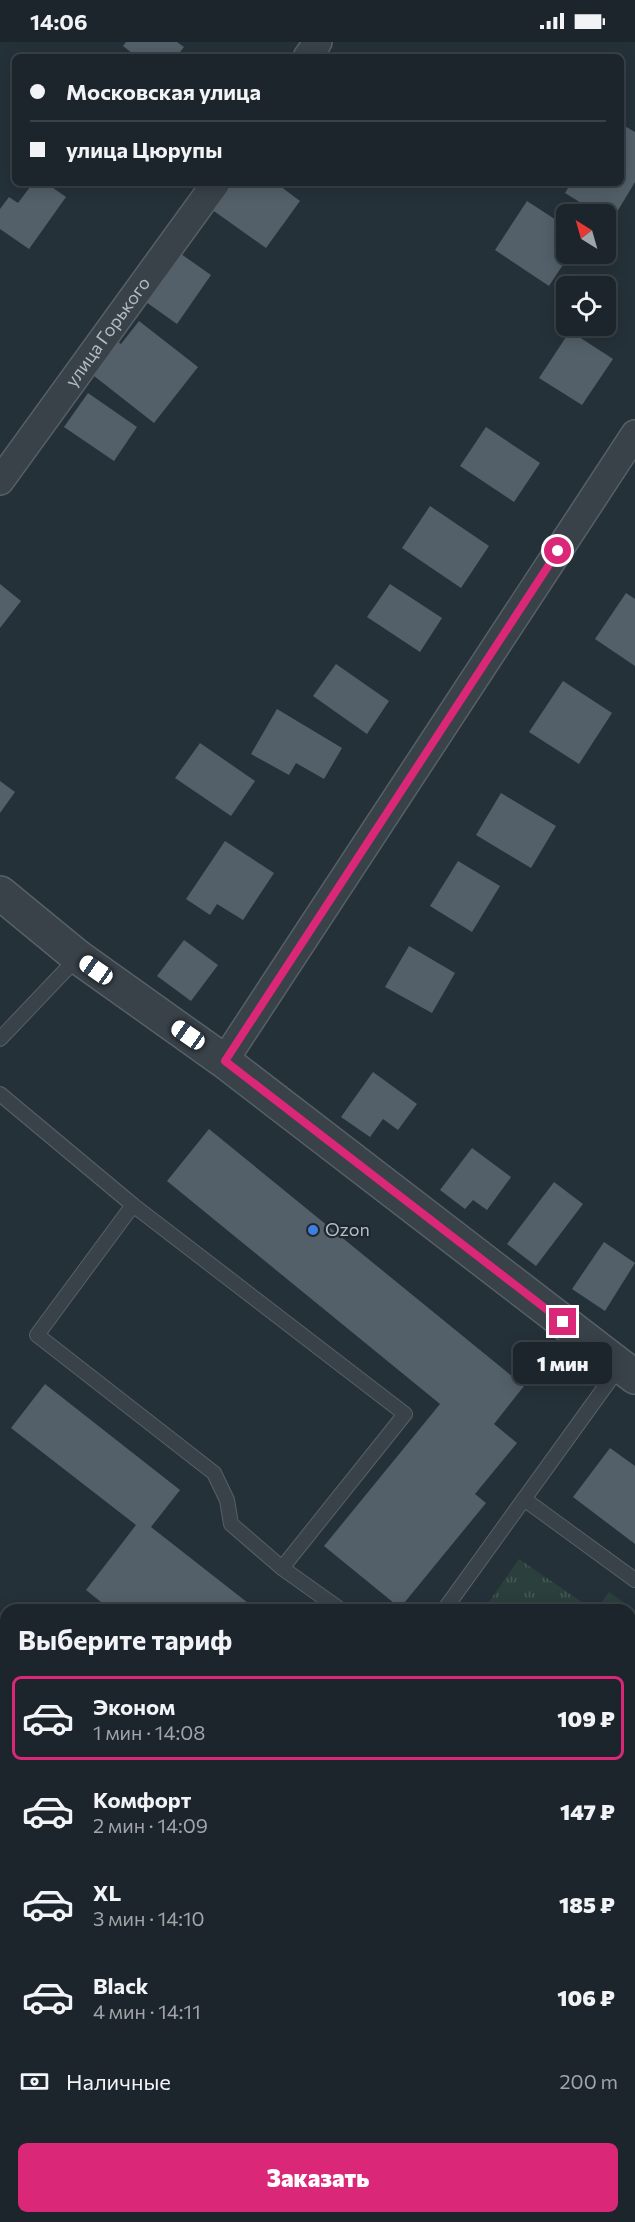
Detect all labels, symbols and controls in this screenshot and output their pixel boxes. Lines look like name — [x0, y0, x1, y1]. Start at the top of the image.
text: 14:06 — [30, 8, 87, 35]
text: Московская улица — [66, 78, 261, 105]
text: улица Цюрупы — [66, 136, 222, 163]
north arrow — [556, 204, 616, 264]
map controls — [556, 204, 616, 336]
street label: улица Горького — [60, 272, 154, 391]
button: locate — [556, 276, 616, 336]
route start — [544, 537, 571, 564]
car — [76, 952, 116, 988]
car — [168, 1017, 208, 1053]
place label: Ozon — [325, 1218, 370, 1240]
marker: Ozon — [306, 1223, 320, 1237]
route end — [549, 1308, 576, 1335]
callout: 1 мин — [514, 1343, 612, 1385]
text: 1 мин — [537, 1351, 588, 1375]
text: Выберите тариф — [18, 1623, 232, 1656]
icon: car — [21, 1691, 75, 1745]
text: Эконом — [93, 1693, 175, 1720]
text: 109 ₽ — [557, 1705, 615, 1732]
text: 1 мин · 14:08 — [93, 1720, 205, 1744]
icon: car — [21, 1784, 75, 1838]
text: Комфорт — [93, 1786, 191, 1813]
text: 147 ₽ — [560, 1798, 615, 1825]
text: 2 мин · 14:09 — [93, 1813, 208, 1837]
icon: car — [21, 1877, 75, 1931]
text: XL — [93, 1879, 121, 1906]
text: 185 ₽ — [559, 1891, 615, 1918]
text: 3 мин · 14:10 — [93, 1906, 205, 1930]
icon: car — [21, 1970, 75, 2024]
text: Black — [93, 1972, 148, 1999]
text: 106 ₽ — [557, 1984, 615, 2011]
text: 4 мин · 14:11 — [93, 1999, 201, 2023]
icon: cash — [18, 2065, 51, 2098]
text: Наличные — [66, 2068, 171, 2095]
text: 200 m — [560, 2069, 618, 2093]
button: Заказать — [18, 2143, 618, 2212]

